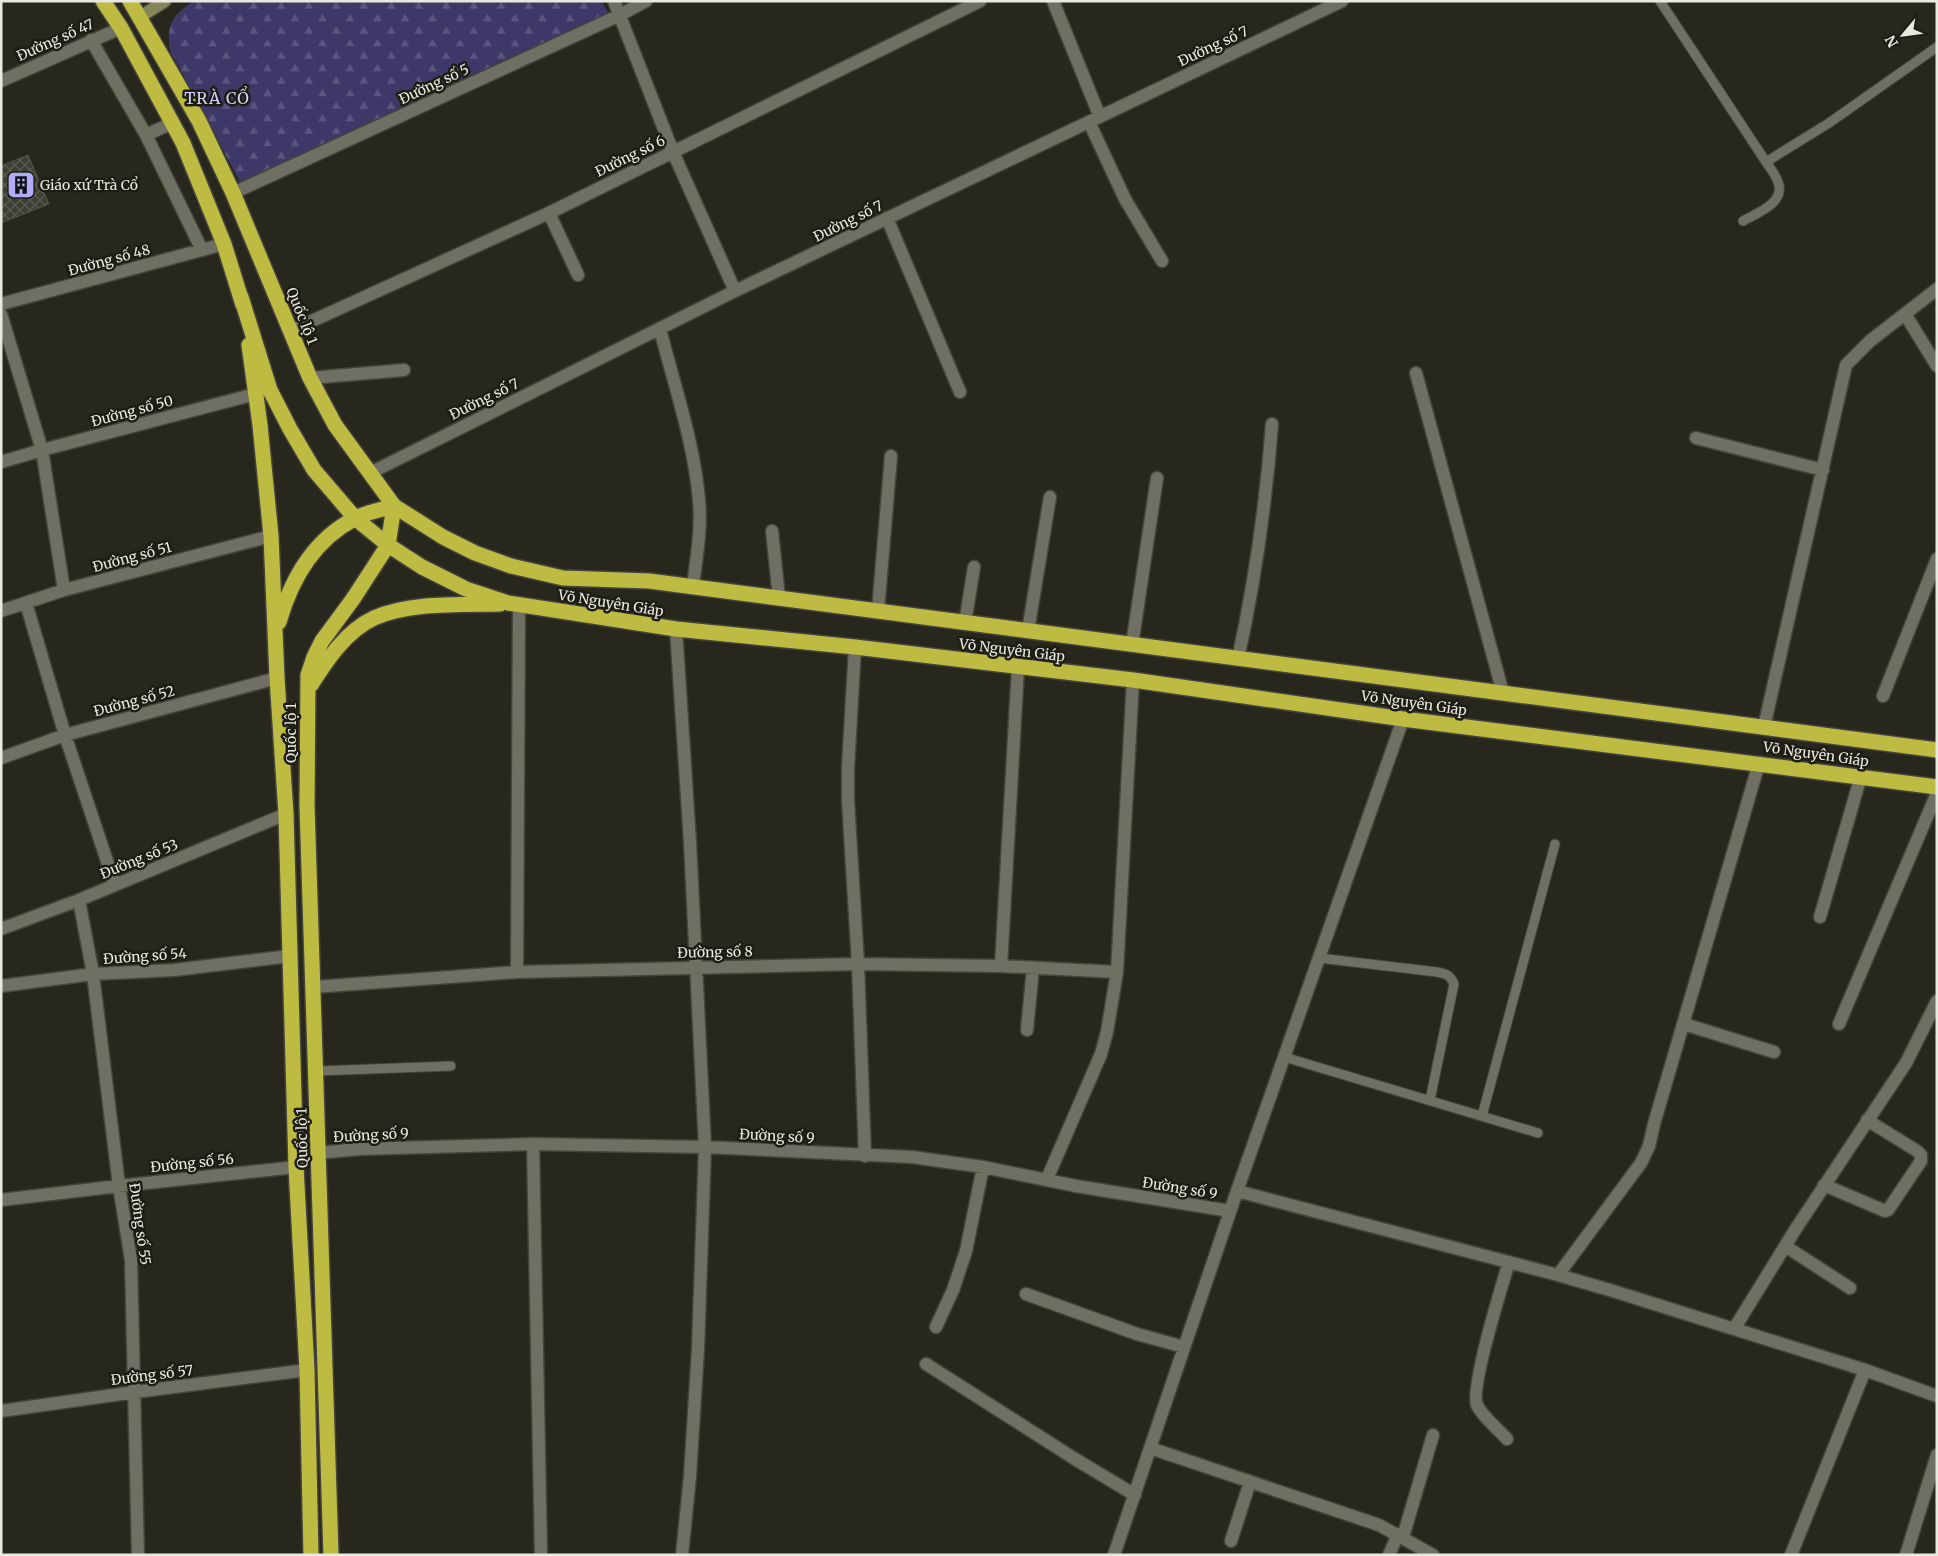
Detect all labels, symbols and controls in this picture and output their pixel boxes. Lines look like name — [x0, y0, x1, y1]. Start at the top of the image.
north arrow — [1878, 10, 1928, 60]
street label: Đường số 47 — [14, 15, 96, 65]
street label: Đường số 7 — [1175, 22, 1251, 70]
text: N — [1881, 32, 1902, 51]
street label: Đường số 5 — [396, 60, 472, 108]
district label: TRÀ CỔ — [184, 86, 250, 108]
street label: Đường số 6 — [592, 131, 668, 181]
building icon: Giáo xứ Trà Cổ — [6, 170, 36, 200]
place label: Giáo xứ Trà Cổ — [40, 176, 138, 194]
street label: Đường số 7 — [810, 196, 886, 246]
street label: Đường số 48 — [66, 240, 152, 280]
street label: Quốc lộ 1 — [282, 285, 322, 347]
street label: Đường số 7 — [446, 374, 522, 424]
street label: Đường số 50 — [89, 391, 175, 431]
street label: Đường số 51 — [91, 538, 173, 576]
street label: Võ Nguyên Giáp — [556, 586, 665, 620]
street label: Võ Nguyên Giáp — [957, 634, 1066, 665]
street label: Đường số 52 — [92, 682, 176, 720]
street label: Võ Nguyên Giáp — [1359, 687, 1468, 719]
street label: Quốc lộ 1 — [282, 703, 300, 763]
street label: Võ Nguyên Giáp — [1761, 738, 1870, 770]
street label: Đường số 53 — [97, 835, 181, 883]
street label: Đường số 8 — [677, 942, 753, 962]
street label: Đường số 54 — [103, 944, 188, 968]
street label: Quốc lộ 1 — [292, 1108, 312, 1168]
street label: Đường số 9 — [333, 1124, 409, 1146]
street label: Đường số 9 — [739, 1125, 815, 1147]
street label: Đường số 56 — [149, 1150, 235, 1176]
street label: Đường số 9 — [1141, 1173, 1219, 1203]
street label: Đường số 55 — [125, 1182, 155, 1266]
street label: Đường số 57 — [110, 1361, 194, 1389]

